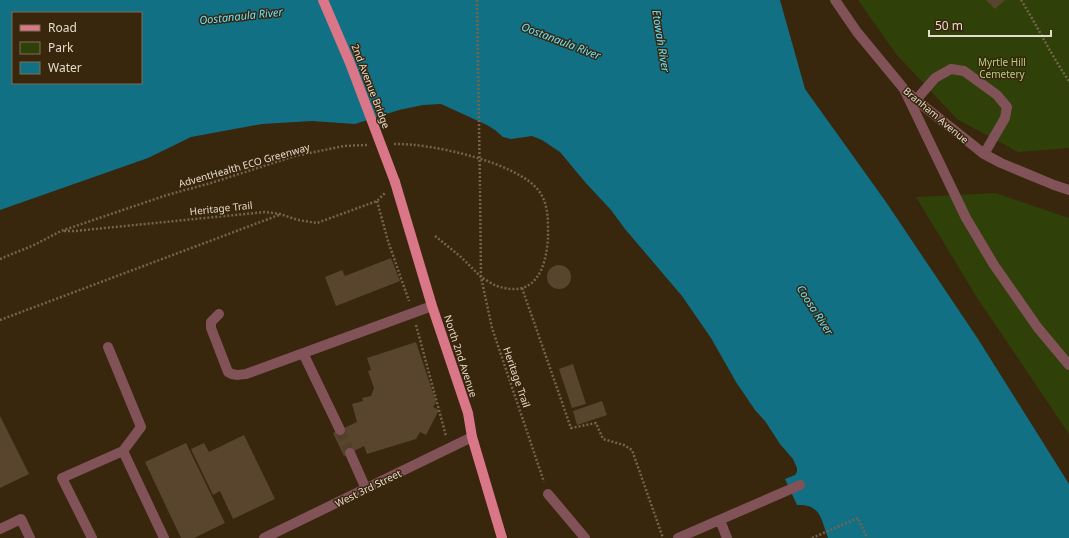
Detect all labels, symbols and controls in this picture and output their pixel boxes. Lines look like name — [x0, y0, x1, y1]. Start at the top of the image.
water label: Oostanaula River — [198, 4, 284, 27]
water label: Etowah River — [649, 9, 674, 74]
legend — [12, 12, 142, 84]
scale bar — [929, 12, 1051, 38]
text: 50 m — [935, 17, 963, 34]
text: Road — [48, 19, 77, 36]
water label: Oostanaula River — [519, 19, 604, 63]
text: Park — [48, 39, 74, 56]
street label: 2nd Avenue Bridge — [348, 42, 394, 131]
park label: Myrtle Hill Cemetery — [978, 55, 1026, 81]
text: Water — [48, 59, 82, 76]
street label: Branham Avenue — [900, 84, 972, 147]
street label: AdventHealth ECO Greenway — [177, 139, 312, 190]
street label: Heritage Trail — [189, 198, 253, 218]
water label: Coosa River — [794, 282, 838, 338]
street label: North 2nd Avenue — [441, 313, 481, 399]
street label: Heritage Trail — [500, 345, 534, 409]
street label: West 3rd Street — [333, 466, 404, 510]

